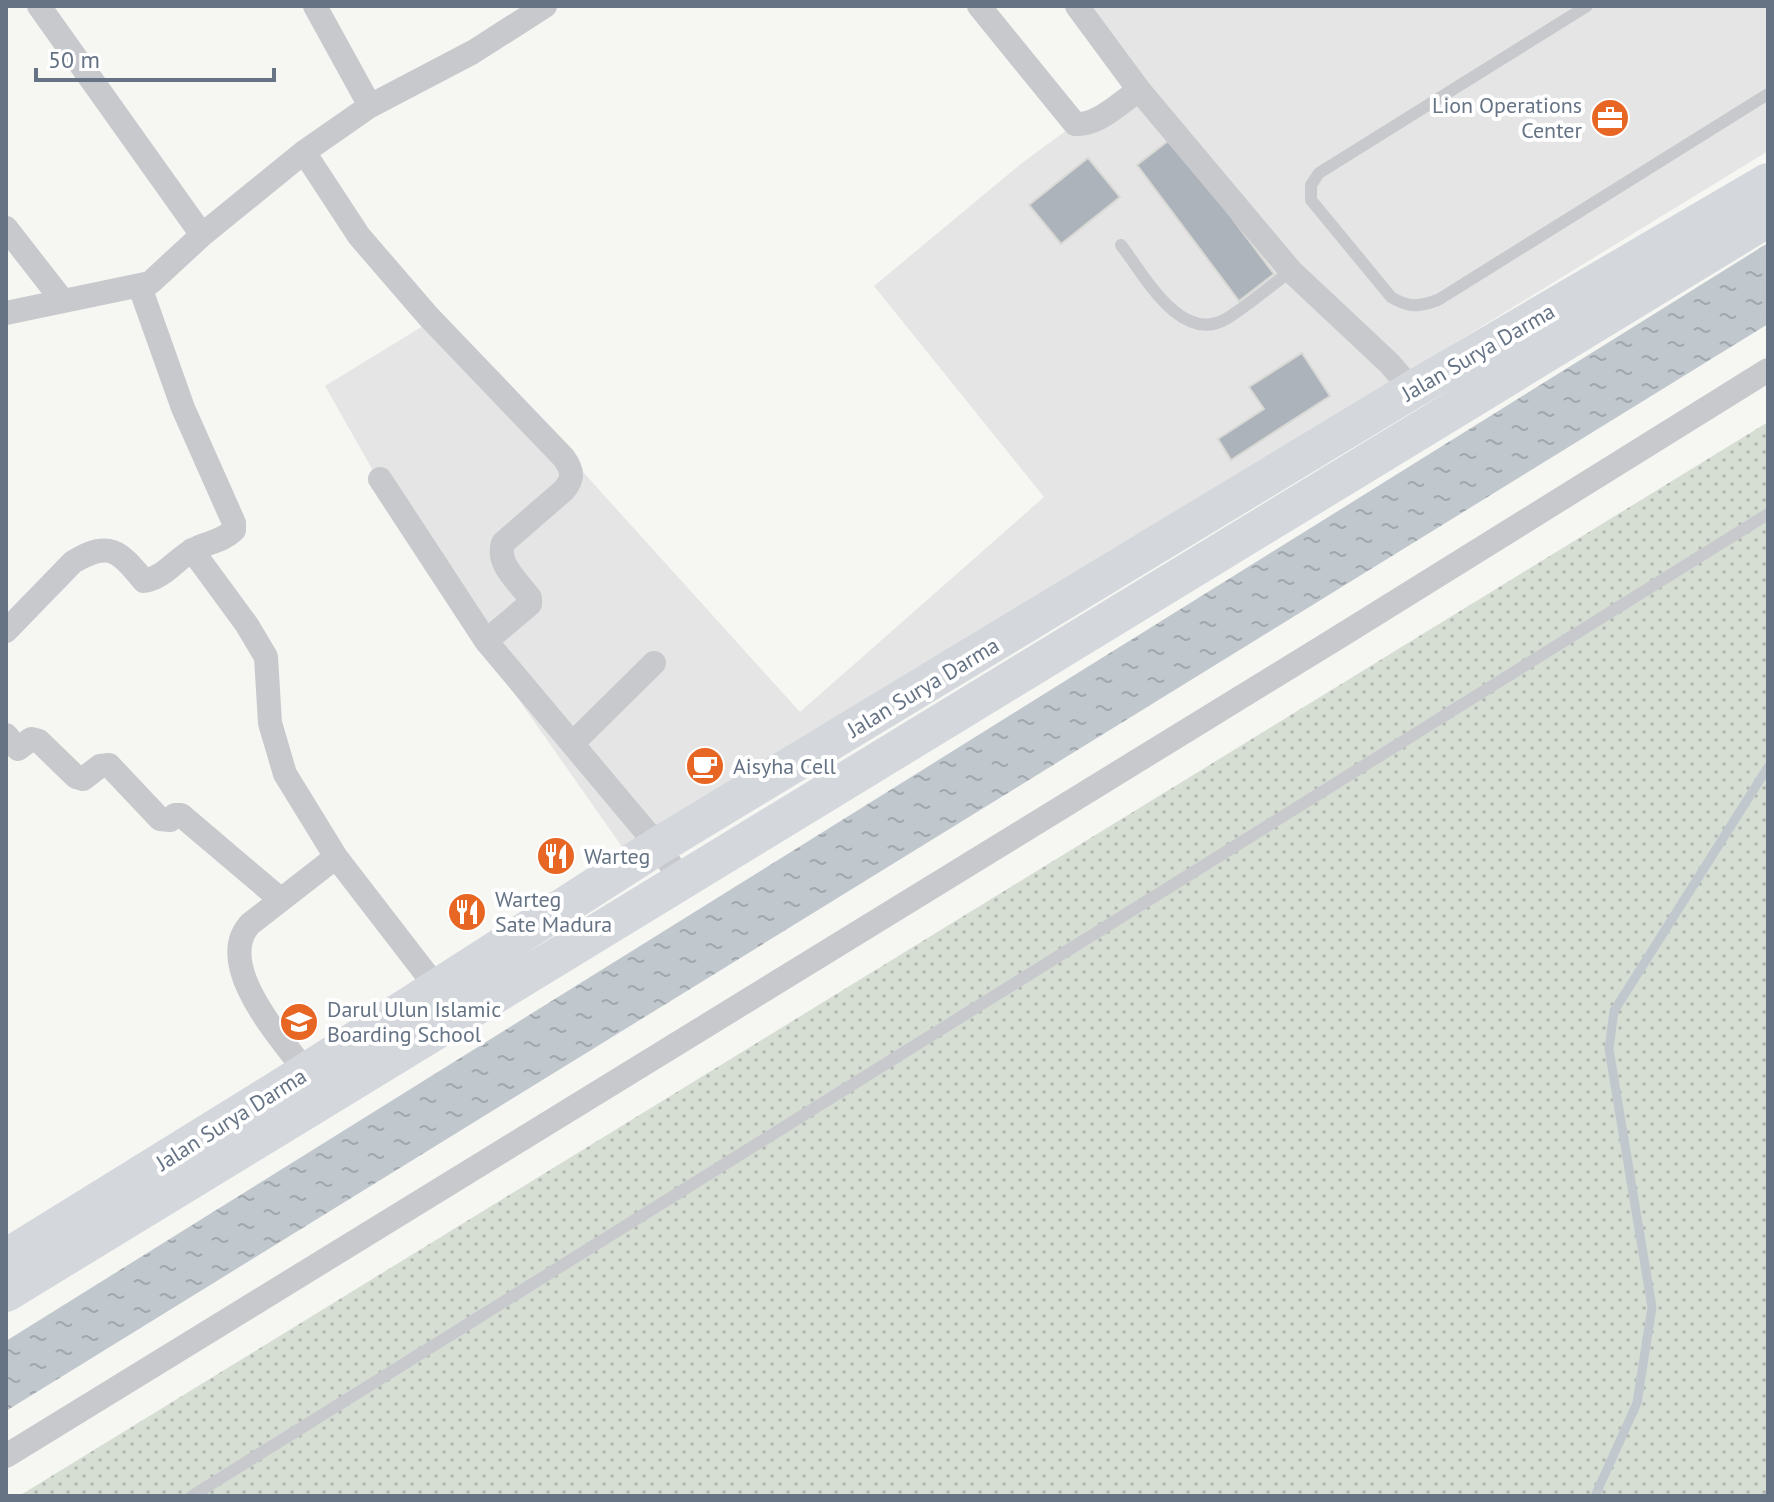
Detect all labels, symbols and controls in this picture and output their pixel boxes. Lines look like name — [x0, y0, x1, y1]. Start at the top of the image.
scale bar — [36, 32, 274, 82]
text: 50 m — [48, 44, 100, 75]
place label: Lion Operations Center — [1432, 91, 1583, 144]
office icon: Lion Operations Center — [1589, 97, 1631, 139]
street label: Jalan Surya Darma — [1396, 297, 1560, 408]
street label: Jalan Surya Darma — [841, 631, 1004, 744]
cafe icon: Aisyha Cell — [684, 745, 726, 787]
place label: Aisyha Cell — [733, 752, 836, 780]
restaurant icon: Warteg — [535, 835, 577, 877]
place label: Warteg — [584, 842, 650, 870]
place label: Warteg Sate Madura — [495, 885, 612, 938]
restaurant icon: Warteg Sate Madura — [446, 891, 488, 933]
place label: Darul Ulun Islamic Boarding School — [327, 995, 501, 1048]
school or university icon: Darul Ulun Islamic Boarding School — [278, 1001, 320, 1043]
street label: Jalan Surya Darma — [150, 1062, 311, 1177]

